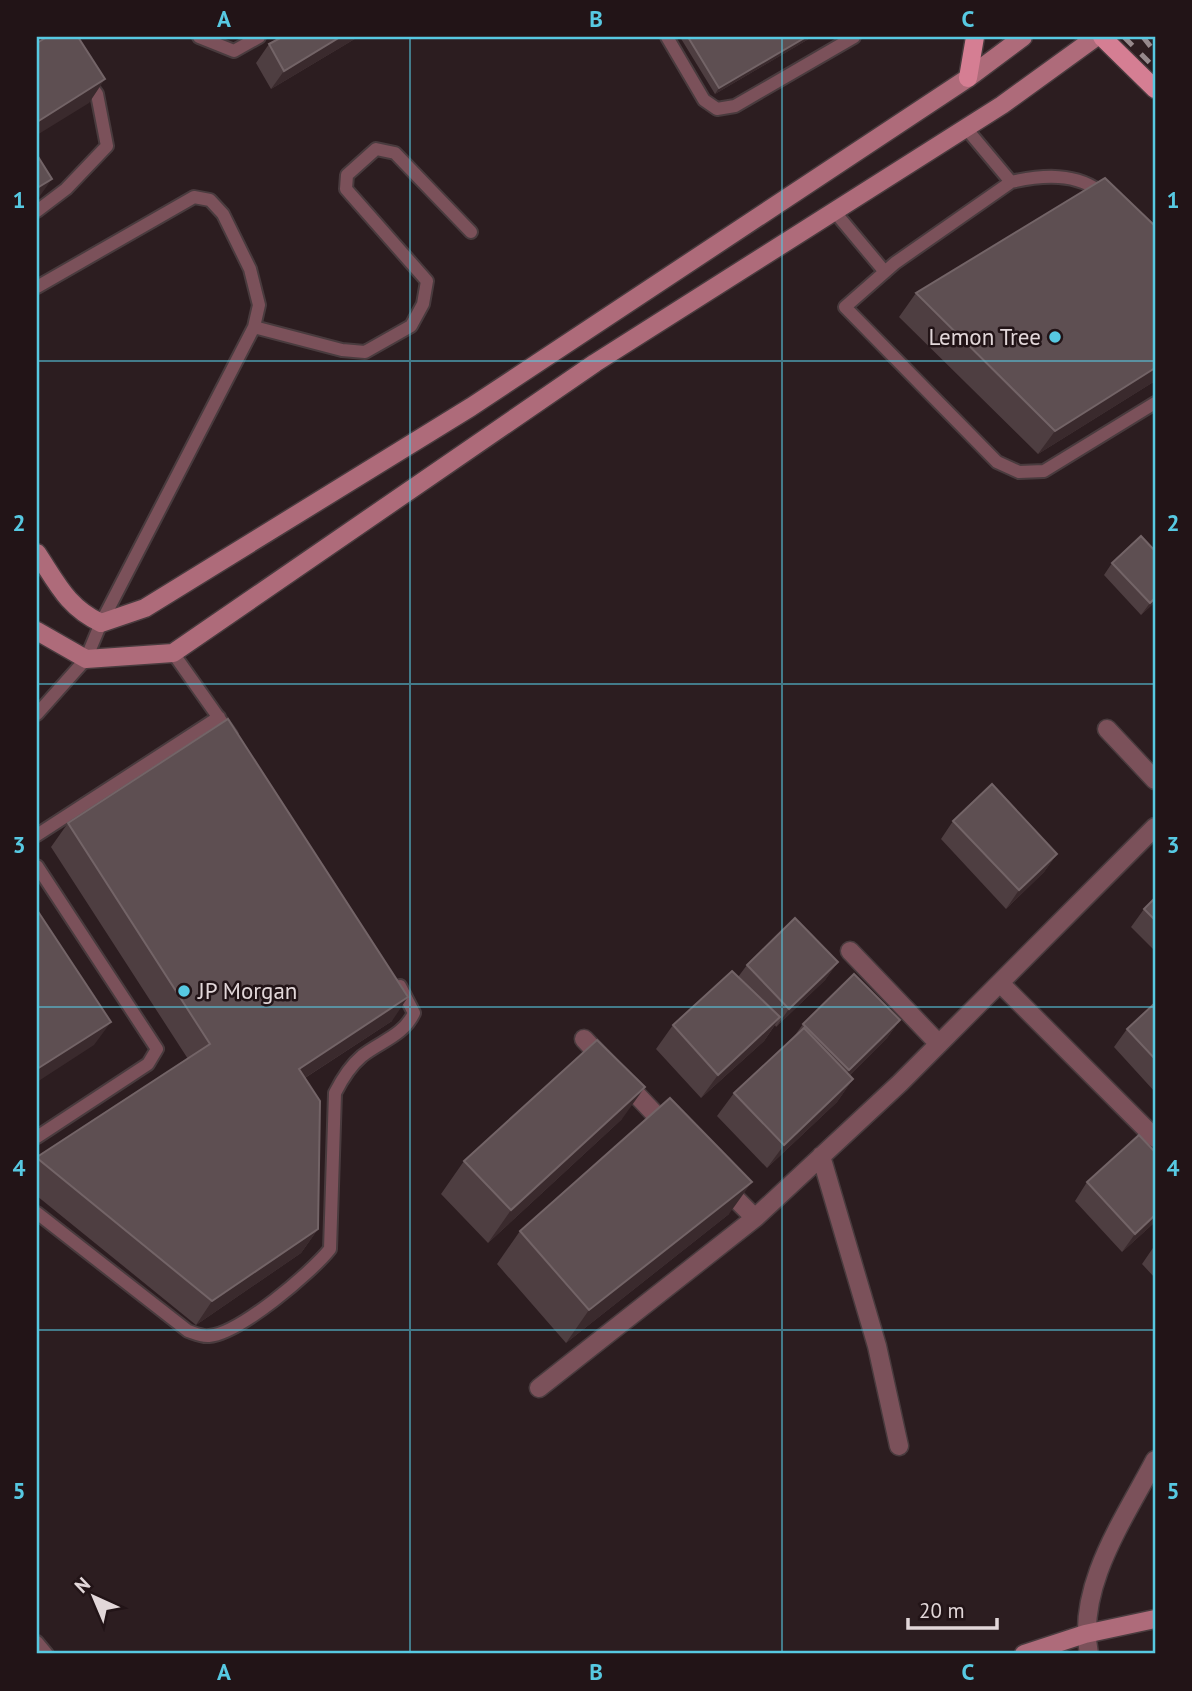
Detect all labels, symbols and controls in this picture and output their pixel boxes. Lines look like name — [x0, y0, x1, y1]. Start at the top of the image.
text: A — [217, 4, 231, 33]
text: B — [589, 4, 603, 33]
text: C — [962, 4, 975, 33]
text: 1 — [12, 185, 26, 214]
text: 1 — [1166, 185, 1180, 214]
place label: Lemon Tree — [928, 322, 1041, 351]
marker: Lemon Tree — [1047, 329, 1063, 345]
text: 2 — [12, 508, 26, 537]
text: 2 — [1166, 508, 1180, 537]
text: 3 — [12, 830, 26, 859]
text: 3 — [1166, 830, 1180, 859]
place label: JP Morgan — [197, 976, 297, 1005]
marker: JP Morgan — [176, 983, 192, 999]
text: 4 — [12, 1153, 26, 1182]
text: 4 — [1166, 1153, 1180, 1182]
text: 5 — [12, 1476, 26, 1505]
text: 5 — [1166, 1476, 1180, 1505]
north arrow — [60, 1562, 130, 1632]
text: N — [69, 1572, 95, 1598]
scale bar — [908, 1586, 998, 1630]
text: 20 m — [919, 1597, 965, 1624]
text: A — [217, 1657, 231, 1686]
text: B — [589, 1657, 603, 1686]
text: C — [962, 1657, 975, 1686]

